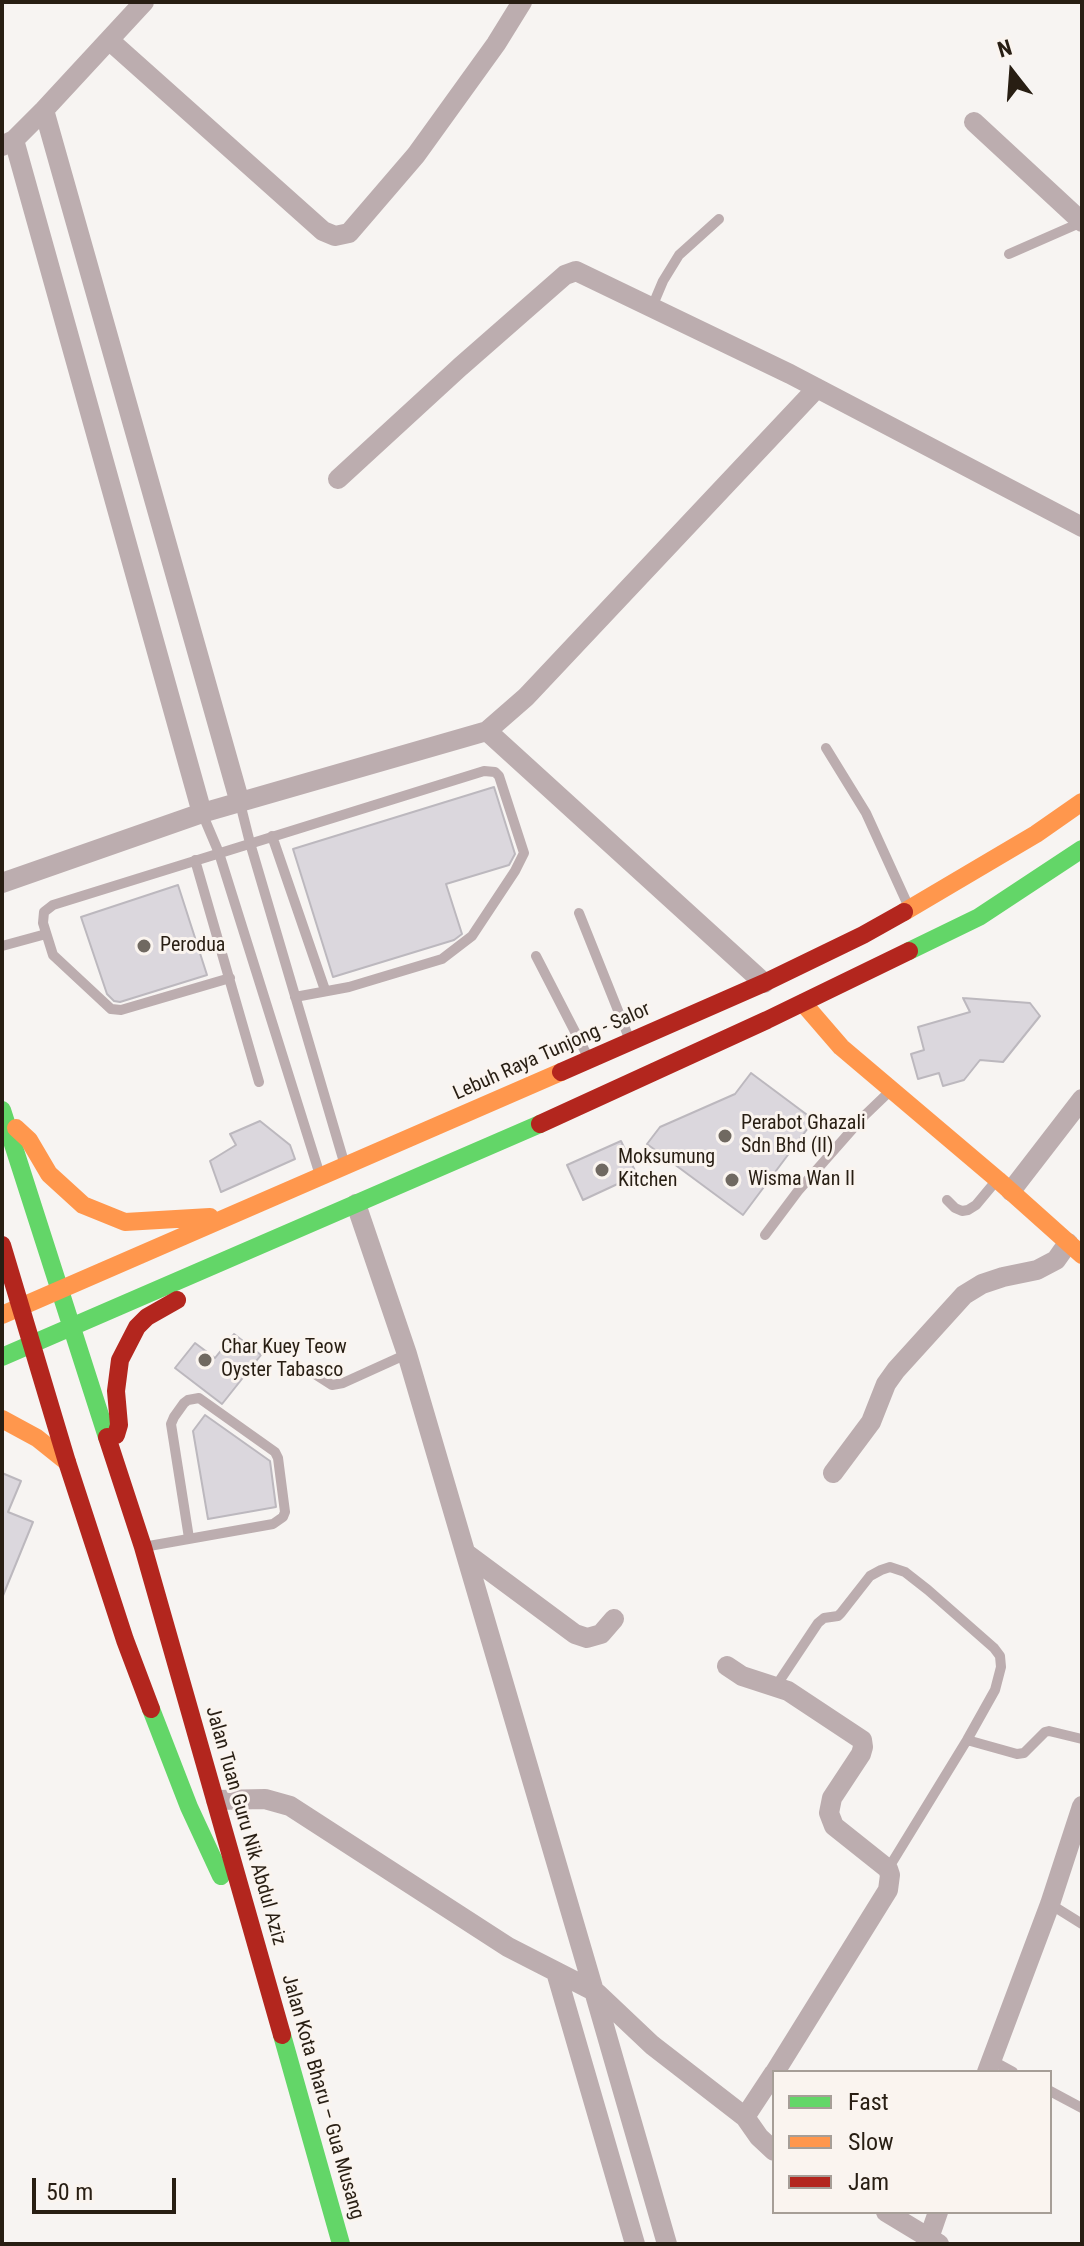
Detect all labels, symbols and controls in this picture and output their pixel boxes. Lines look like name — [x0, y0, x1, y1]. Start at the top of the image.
north arrow — [972, 32, 1052, 112]
text: N — [995, 35, 1015, 62]
place label: Perodua — [160, 934, 225, 958]
marker: Perodua — [135, 937, 153, 955]
street label: Lebuh Raya Tunjong - Salor — [450, 998, 654, 1106]
place label: Perabot Ghazali Sdn Bhd (II) — [741, 1112, 866, 1159]
marker: Perabot Ghazali Sdn Bhd (II) — [716, 1127, 734, 1145]
place label: Moksumung Kitchen — [618, 1146, 715, 1193]
marker: Moksumung Kitchen — [593, 1161, 611, 1179]
place label: Wisma Wan II — [748, 1168, 855, 1192]
marker: Wisma Wan II — [723, 1171, 741, 1189]
place label: Char Kuey Teow Oyster Tabasco — [221, 1336, 347, 1383]
marker: Char Kuey Teow Oyster Tabasco — [196, 1351, 214, 1369]
street label: Jalan Tuan Guru Nik Abdul Aziz — [199, 1704, 291, 1948]
street label: Jalan Kota Bharu – Gua Musang — [276, 1972, 368, 2222]
legend — [772, 2070, 1052, 2214]
text: Fast — [848, 2088, 889, 2116]
text: Slow — [848, 2128, 894, 2156]
scale bar — [36, 2162, 180, 2212]
text: Jam — [848, 2168, 889, 2196]
text: 50 m — [46, 2178, 93, 2206]

